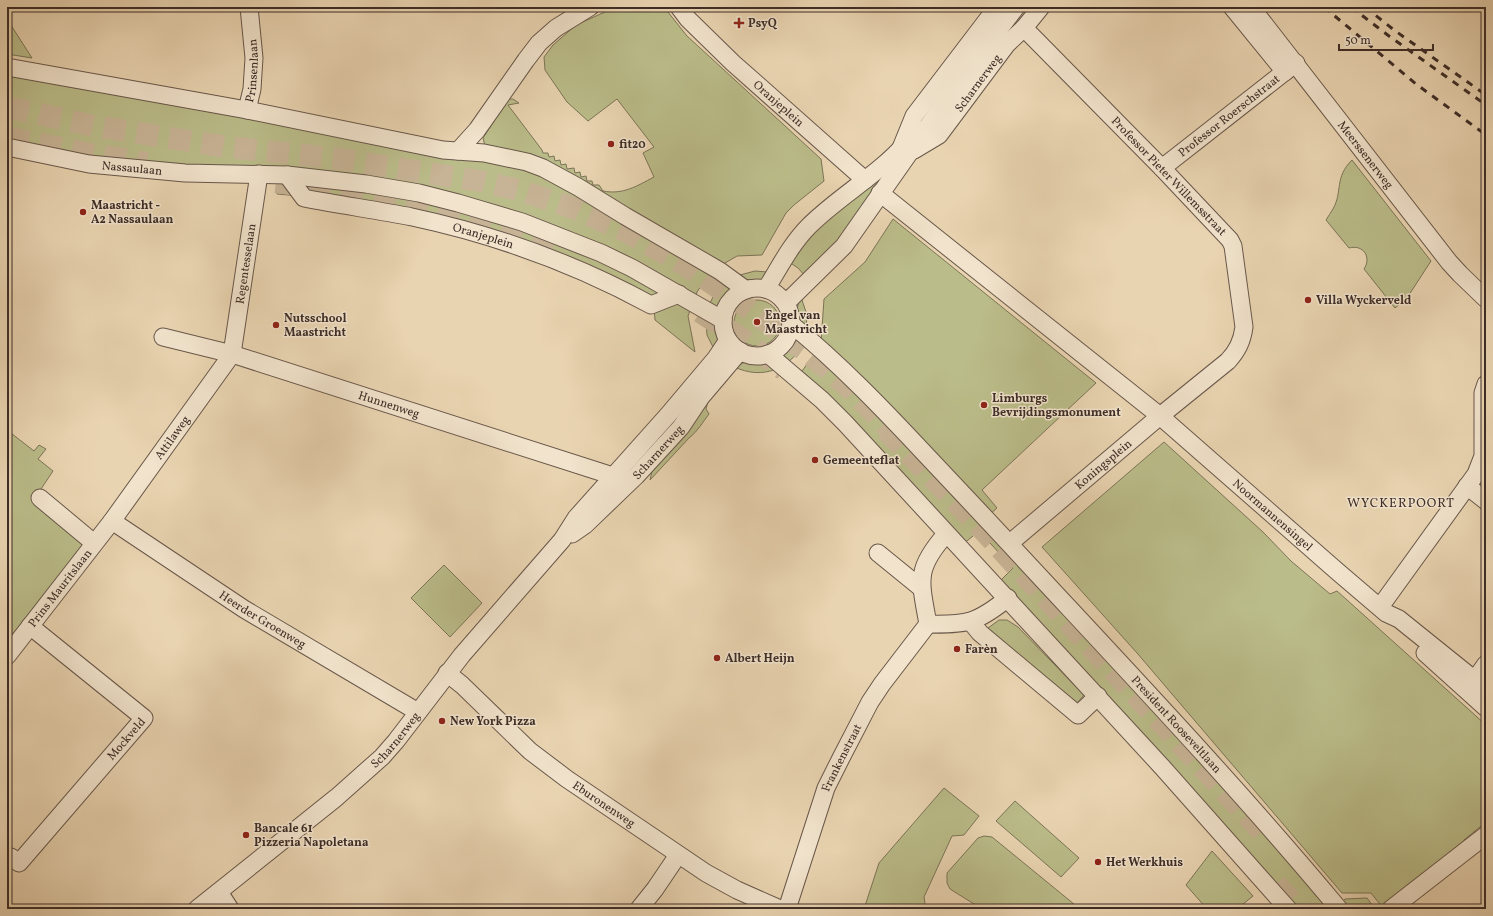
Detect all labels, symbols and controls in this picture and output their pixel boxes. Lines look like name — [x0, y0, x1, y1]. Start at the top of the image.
place label: PsyQ — [748, 16, 778, 32]
marker: PsyQ — [733, 17, 745, 29]
scale bar — [1339, 26, 1433, 52]
text: 50 m — [1345, 33, 1371, 49]
street label: Prinsenlaan — [242, 38, 263, 104]
street label: Scharnerweg — [952, 51, 1006, 116]
street label: Professor Roerschstraat — [1175, 71, 1284, 161]
street label: Oranjeplein — [749, 77, 807, 131]
street label: Professor Pieter Willemsstraat — [1107, 114, 1229, 240]
street label: Meerssenerweg — [1333, 118, 1396, 193]
place label: fit20 — [619, 137, 646, 153]
marker: fit20 — [606, 139, 616, 149]
street label: Nassaulaan — [101, 158, 163, 180]
place label: Maastricht - A2 Nassaulaan — [91, 198, 174, 228]
marker: Maastricht - A2 Nassaulaan — [78, 207, 88, 217]
street label: Oranjeplein — [451, 220, 516, 253]
street label: Regentesselaan — [233, 222, 260, 305]
place label: Villa Wyckerveld — [1316, 293, 1412, 309]
marker: Villa Wyckerveld — [1303, 295, 1313, 305]
place label: Engel van Maastricht — [765, 308, 828, 338]
place label: Nutsschool Maastricht — [284, 311, 347, 341]
marker: Engel van Maastricht — [752, 317, 762, 327]
marker: Nutsschool Maastricht — [271, 320, 281, 330]
street label: Hunnenweg — [356, 388, 421, 423]
place label: Limburgs Bevrijdingsmonument — [992, 391, 1121, 421]
marker: Limburgs Bevrijdingsmonument — [979, 400, 989, 410]
street label: Attilaweg — [152, 413, 194, 463]
street label: Scharnerweg — [630, 422, 688, 484]
street label: Koningsplein — [1072, 436, 1136, 494]
place label: Gemeenteflat — [823, 453, 900, 469]
marker: Gemeenteflat — [810, 455, 820, 465]
street label: Noormannensingel — [1229, 476, 1316, 556]
district label: WYCKERPOORT — [1347, 495, 1455, 513]
street label: Prins Mauritslaan — [25, 546, 96, 631]
street label: Heerder Groenweg — [216, 588, 309, 653]
place label: Farèn — [965, 642, 998, 658]
marker: Farèn — [952, 644, 962, 654]
place label: Albert Heijn — [725, 651, 795, 667]
marker: Albert Heijn — [712, 653, 722, 663]
street label: President Rooseveltlaan — [1127, 673, 1224, 777]
street label: Scharnerweg — [368, 709, 424, 772]
place label: New York Pizza — [450, 714, 536, 730]
street label: Mockveld — [104, 715, 150, 764]
marker: New York Pizza — [437, 716, 447, 726]
street label: Frankenstraat — [818, 722, 866, 794]
street label: Eburonenweg — [569, 778, 638, 832]
place label: Bancale 61 Pizzeria Napoletana — [254, 821, 369, 851]
marker: Bancale 61 Pizzeria Napoletana — [241, 830, 251, 840]
place label: Het Werkhuis — [1106, 855, 1183, 871]
marker: Het Werkhuis — [1093, 857, 1103, 867]

